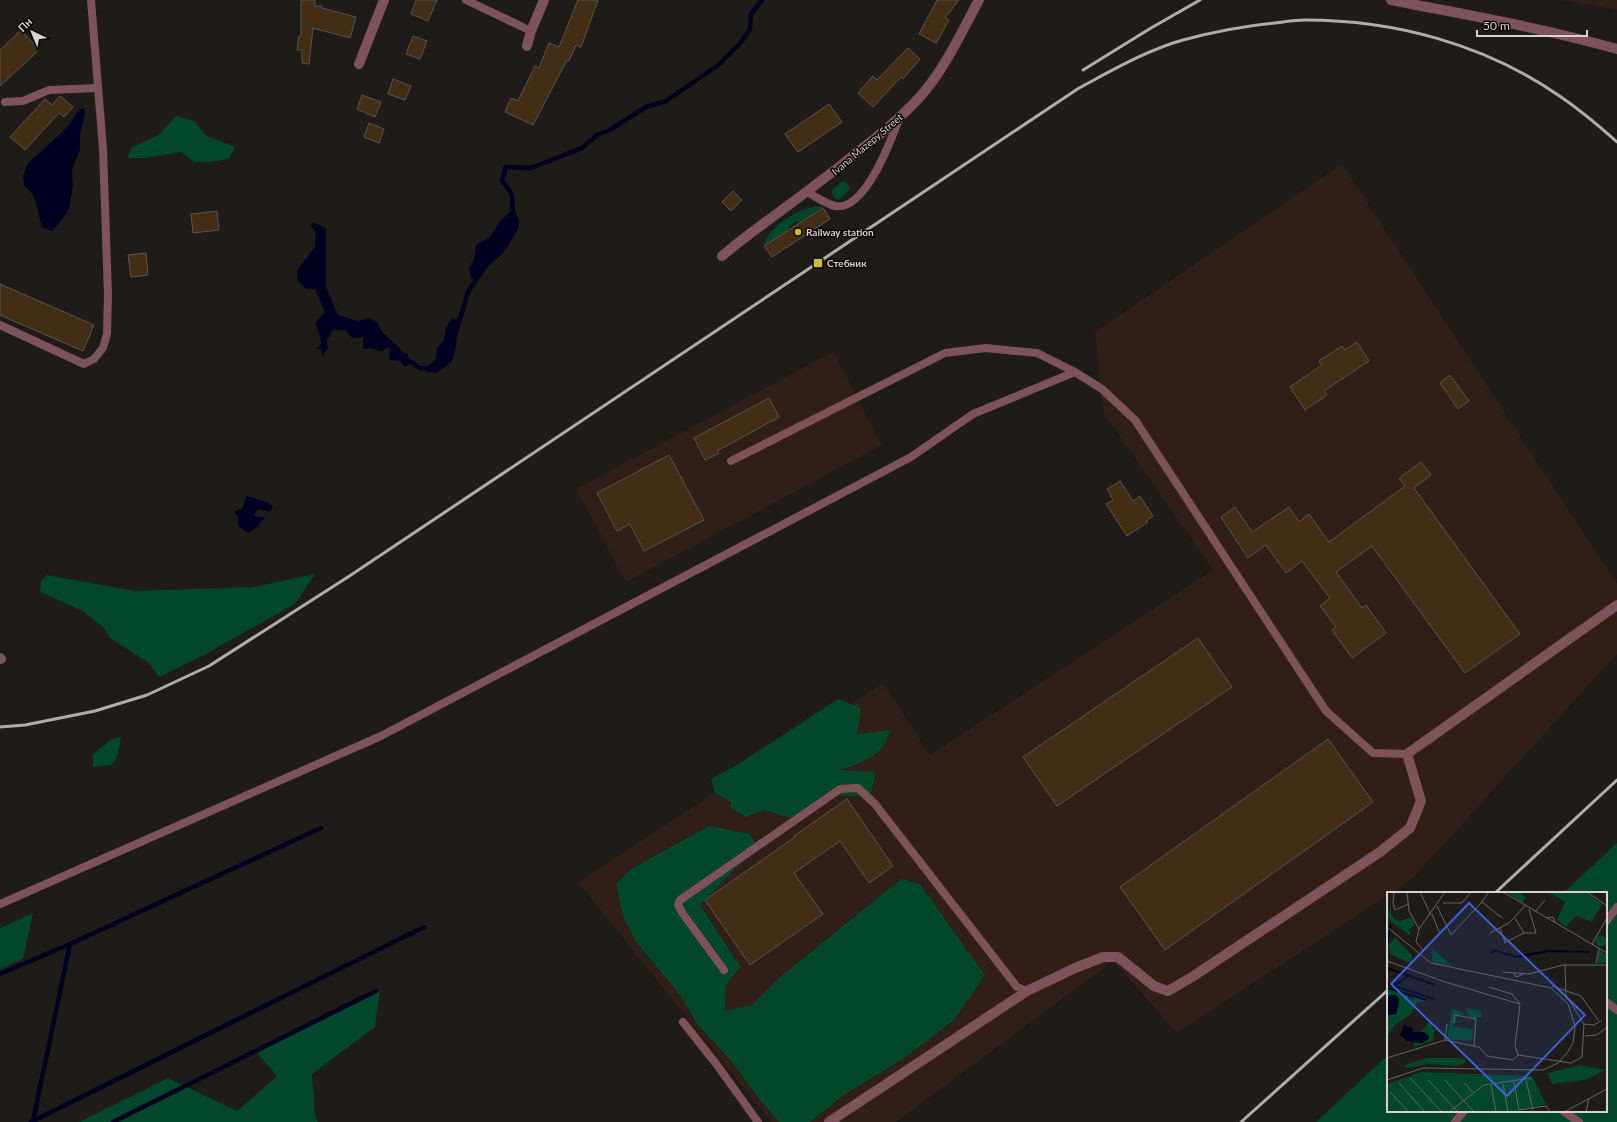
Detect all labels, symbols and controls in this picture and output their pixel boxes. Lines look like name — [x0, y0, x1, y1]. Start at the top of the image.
north arrow — [12, 12, 52, 52]
scale bar — [1477, 12, 1587, 38]
text: Пн — [15, 15, 34, 34]
text: 50 m — [1483, 18, 1510, 33]
street label: Ivana Mazepy Street — [829, 111, 905, 177]
place label: Railway station — [806, 226, 874, 238]
marker: Railway station — [793, 227, 803, 237]
marker: Стебник — [812, 257, 824, 269]
place label: Стебник — [827, 257, 867, 269]
inset map — [1387, 892, 1607, 1112]

